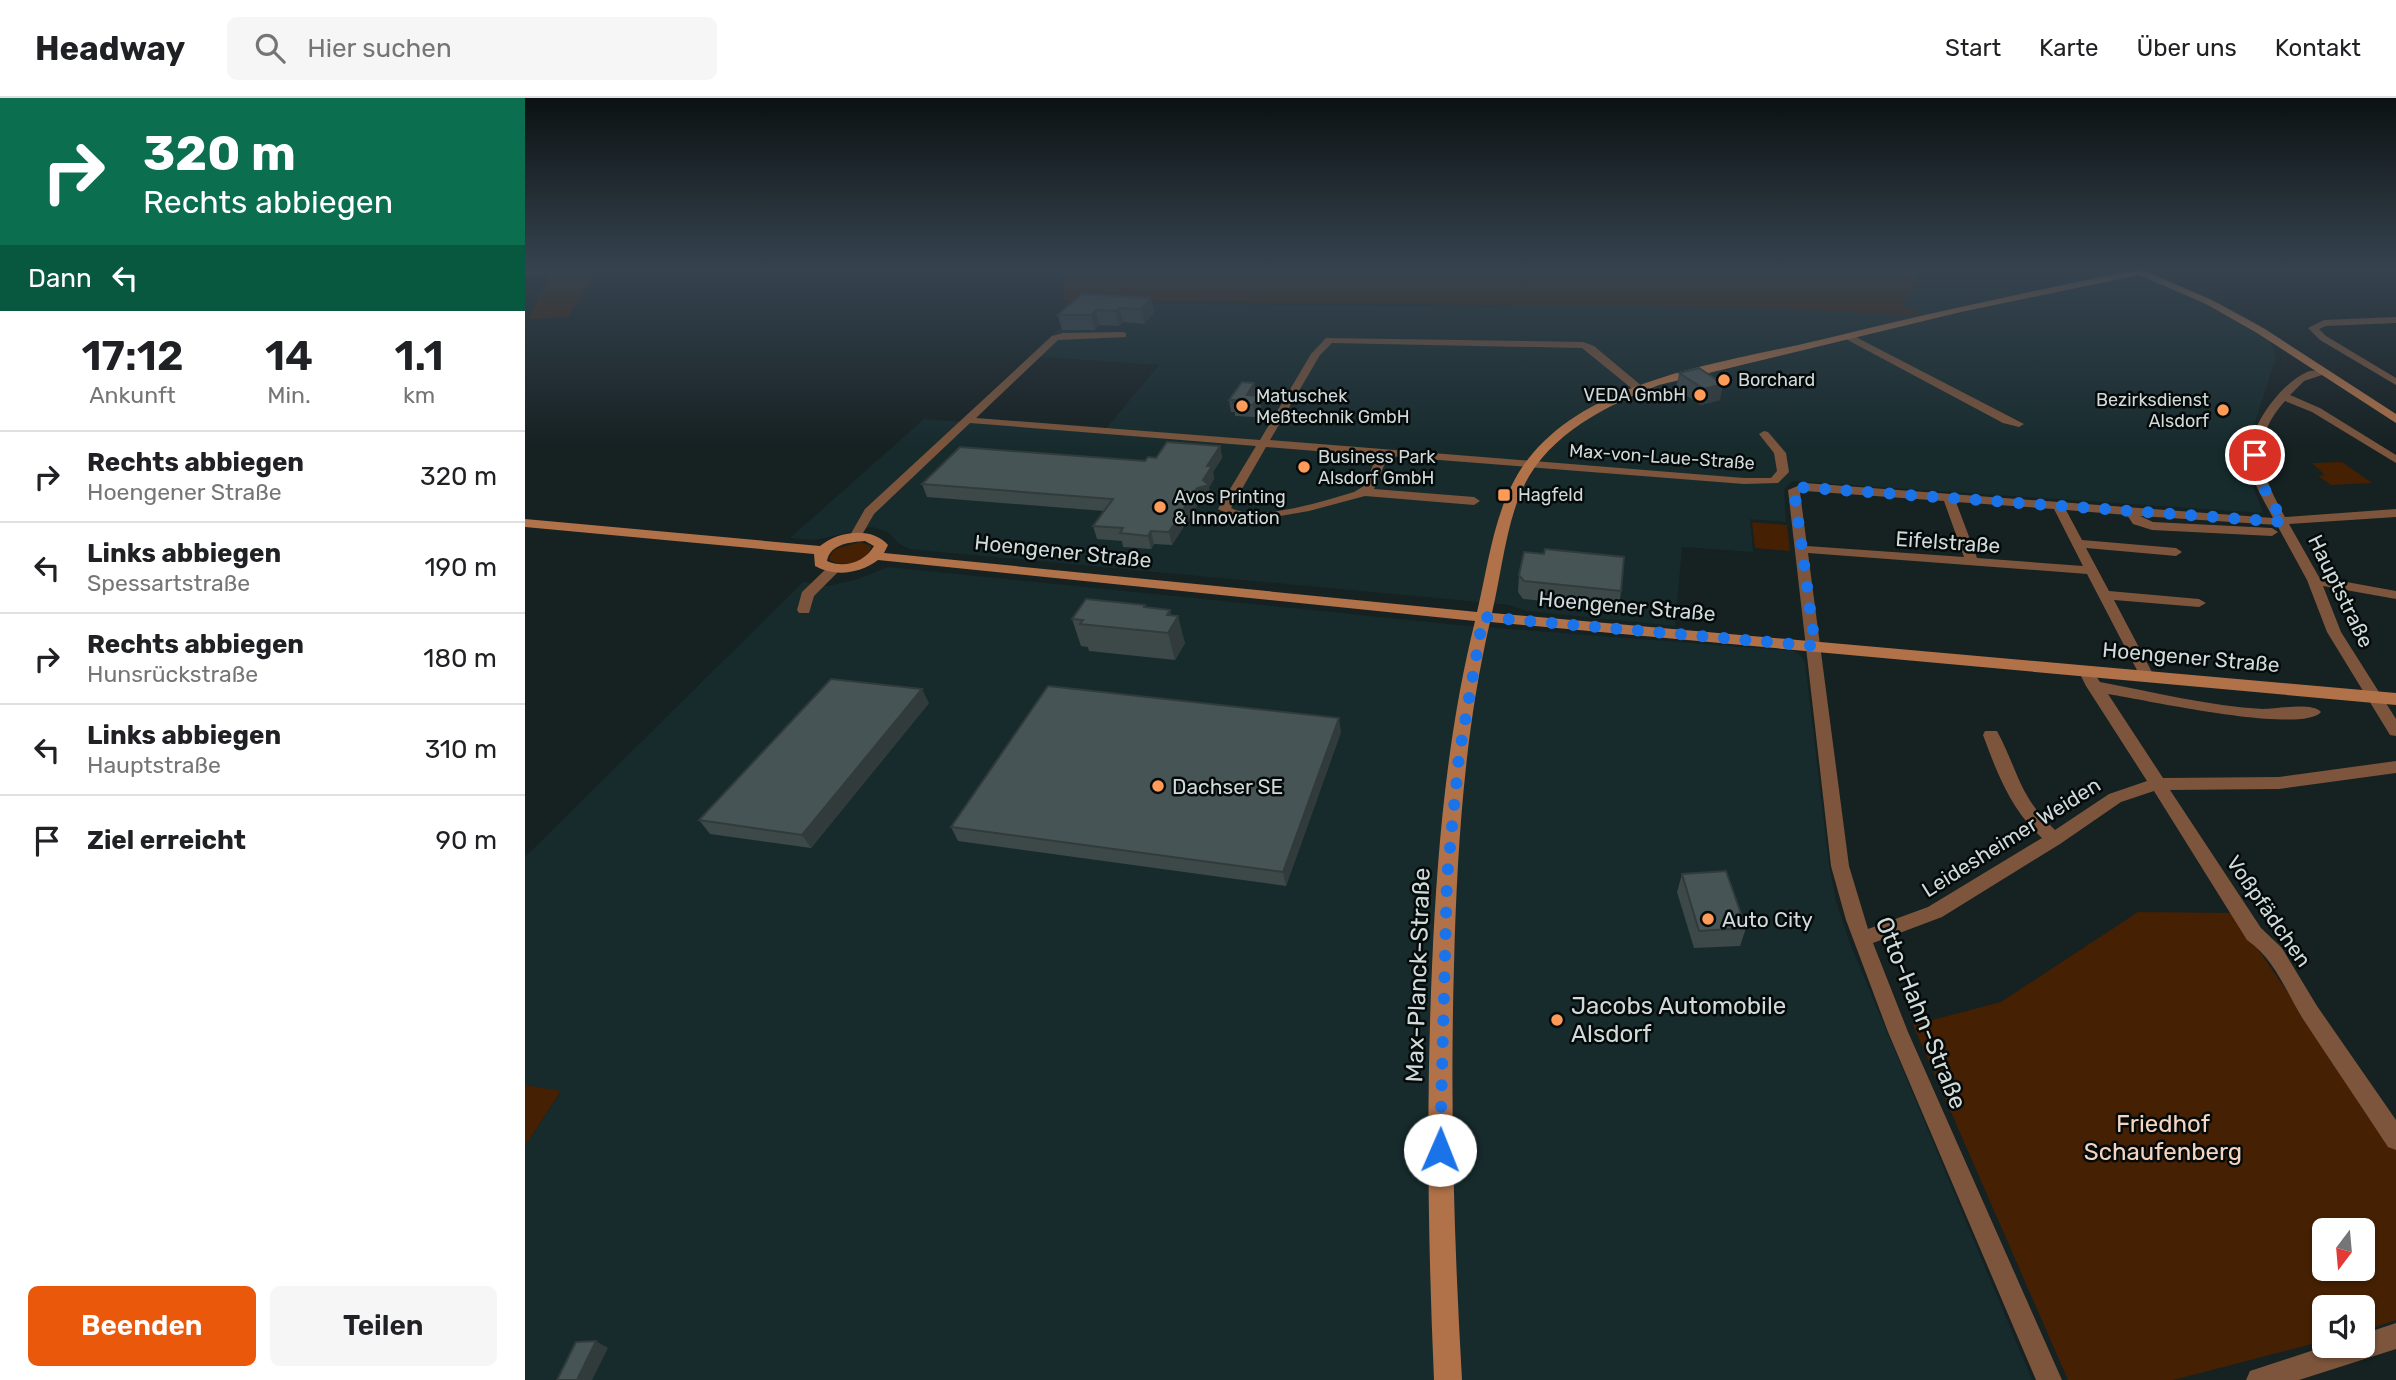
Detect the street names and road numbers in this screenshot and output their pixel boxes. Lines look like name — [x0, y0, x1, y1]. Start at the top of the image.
street label: Max-von-Laue-Straße — [1568, 440, 1756, 474]
street label: Eifelstraße — [1895, 526, 2001, 558]
street label: Hoengener Straße — [973, 529, 1153, 573]
street label: Hauptstraße — [2303, 531, 2379, 651]
street label: Hoengener Straße — [1537, 586, 1717, 626]
street label: Hoengener Straße — [2101, 637, 2281, 677]
street label: Leidesheimer Weiden — [1917, 772, 2105, 902]
street label: Voßpfädchen — [2221, 850, 2317, 972]
street label: Max-Planck-Straße — [1400, 867, 1436, 1083]
street label: Otto-Hahn-Straße — [1870, 913, 1972, 1113]

